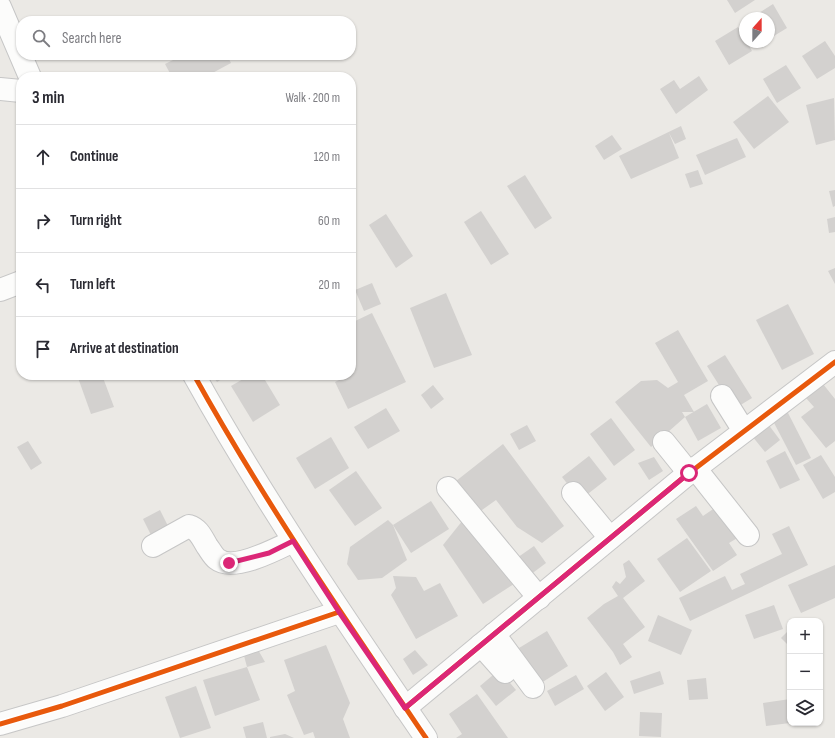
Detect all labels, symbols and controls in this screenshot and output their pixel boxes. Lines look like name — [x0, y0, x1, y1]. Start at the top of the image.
north arrow — [739, 12, 775, 48]
search box — [16, 16, 356, 60]
icon: search — [30, 27, 52, 49]
text: Search here — [62, 29, 122, 48]
text: 3 min — [32, 88, 65, 108]
text: Walk · 200 m — [285, 90, 340, 106]
icon: ahead — [32, 146, 54, 168]
text: Continue — [70, 147, 119, 166]
text: 120 m — [314, 149, 340, 165]
icon: right — [32, 210, 54, 232]
text: Turn right — [70, 211, 122, 230]
text: 60 m — [318, 213, 340, 229]
icon: left — [32, 274, 54, 296]
text: Turn left — [70, 275, 115, 294]
text: 20 m — [318, 277, 340, 293]
icon: arrive — [32, 338, 54, 360]
text: Arrive at destination — [70, 339, 179, 358]
route start — [680, 464, 698, 482]
route end — [220, 554, 238, 572]
map controls — [787, 618, 823, 726]
button: + — [787, 618, 823, 654]
button: − — [787, 654, 823, 690]
button: layers — [787, 690, 823, 726]

